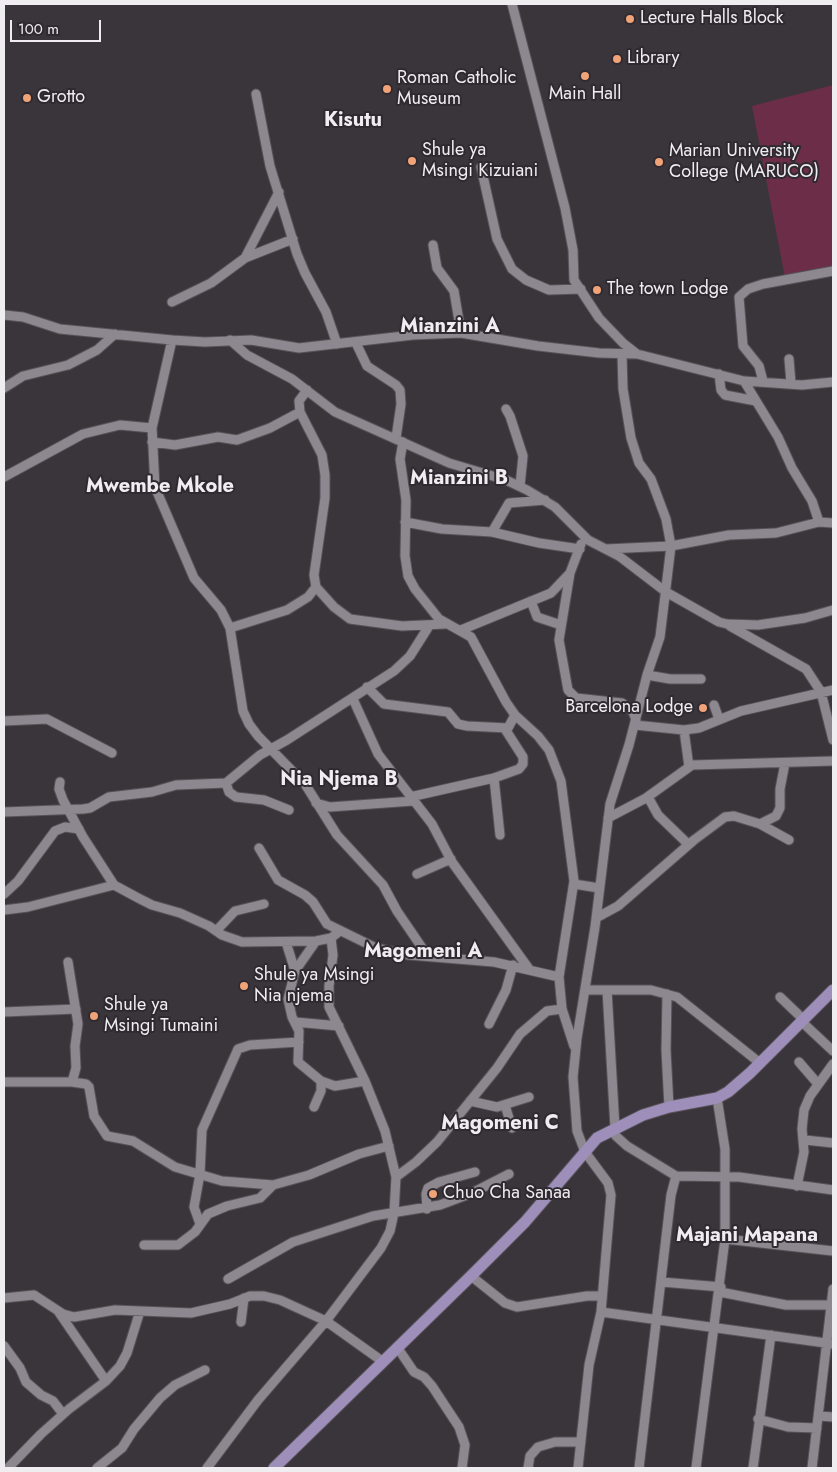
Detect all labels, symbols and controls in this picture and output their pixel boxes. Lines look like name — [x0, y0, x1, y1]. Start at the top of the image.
place label: Lecture Halls Block — [640, 8, 783, 30]
scale bar — [12, 10, 104, 42]
marker: Lecture Halls Block — [624, 13, 636, 25]
text: 100 m — [18, 18, 59, 40]
place label: Library — [627, 48, 680, 70]
marker: Library — [611, 53, 623, 65]
place label: Roman Catholic Museum — [397, 68, 516, 110]
marker: Main Hall — [579, 70, 591, 82]
marker: Roman Catholic Museum — [381, 83, 393, 95]
place label: Main Hall — [549, 84, 621, 106]
place label: Grotto — [37, 87, 85, 109]
marker: Grotto — [21, 92, 33, 104]
district label: Kisutu — [324, 109, 382, 133]
place label: Shule ya Msingi Kizuiani — [422, 140, 538, 182]
place label: Marian University College (MARUCO) — [669, 141, 819, 183]
marker: Shule ya Msingi Kizuiani — [406, 155, 418, 167]
marker: Marian University College (MARUCO) — [653, 156, 665, 168]
place label: The town Lodge — [607, 279, 728, 301]
marker: The town Lodge — [591, 284, 603, 296]
district label: Mianzini A — [400, 315, 500, 339]
district label: Mianzini B — [410, 467, 508, 491]
district label: Mwembe Mkole — [86, 475, 234, 499]
place label: Barcelona Lodge — [565, 697, 693, 719]
marker: Barcelona Lodge — [697, 702, 709, 714]
district label: Nia Njema B — [280, 768, 398, 792]
district label: Magomeni A — [364, 940, 482, 964]
place label: Shule ya Msingi Nia njema — [254, 965, 374, 1008]
marker: Shule ya Msingi Nia njema — [238, 980, 250, 992]
place label: Shule ya Msingi Tumaini — [104, 995, 218, 1038]
marker: Shule ya Msingi Tumaini — [88, 1010, 100, 1022]
district label: Magomeni C — [441, 1112, 559, 1136]
place label: Chuo Cha Sanaa — [443, 1183, 571, 1205]
marker: Chuo Cha Sanaa — [427, 1188, 439, 1200]
district label: Majani Mapana — [676, 1224, 818, 1248]

